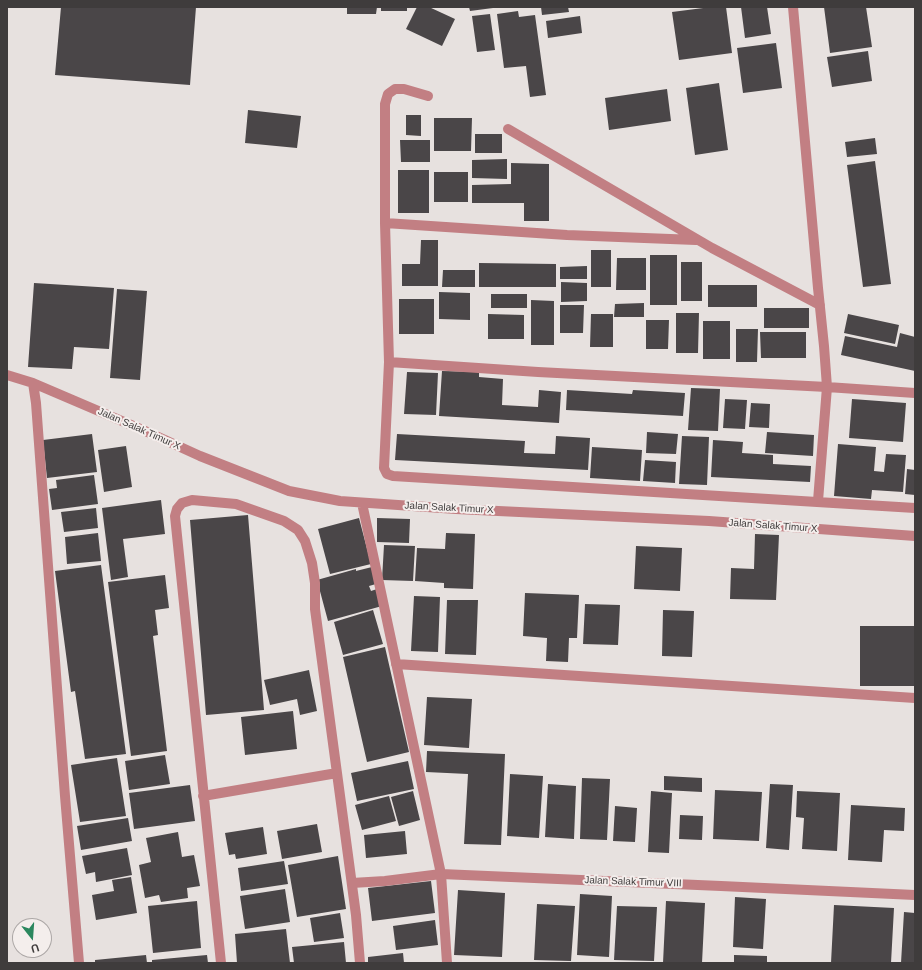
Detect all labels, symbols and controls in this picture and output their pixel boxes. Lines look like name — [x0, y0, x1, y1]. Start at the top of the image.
street label: Jalan Salak Timur X — [96, 405, 182, 453]
street label: Jalan Salak Timur X — [404, 500, 494, 516]
street label: Jalan Salak Timur X — [728, 517, 818, 535]
street label: Jalan Salak Timur VIII — [584, 874, 682, 890]
north arrow — [12, 918, 52, 958]
text: U — [30, 942, 41, 955]

